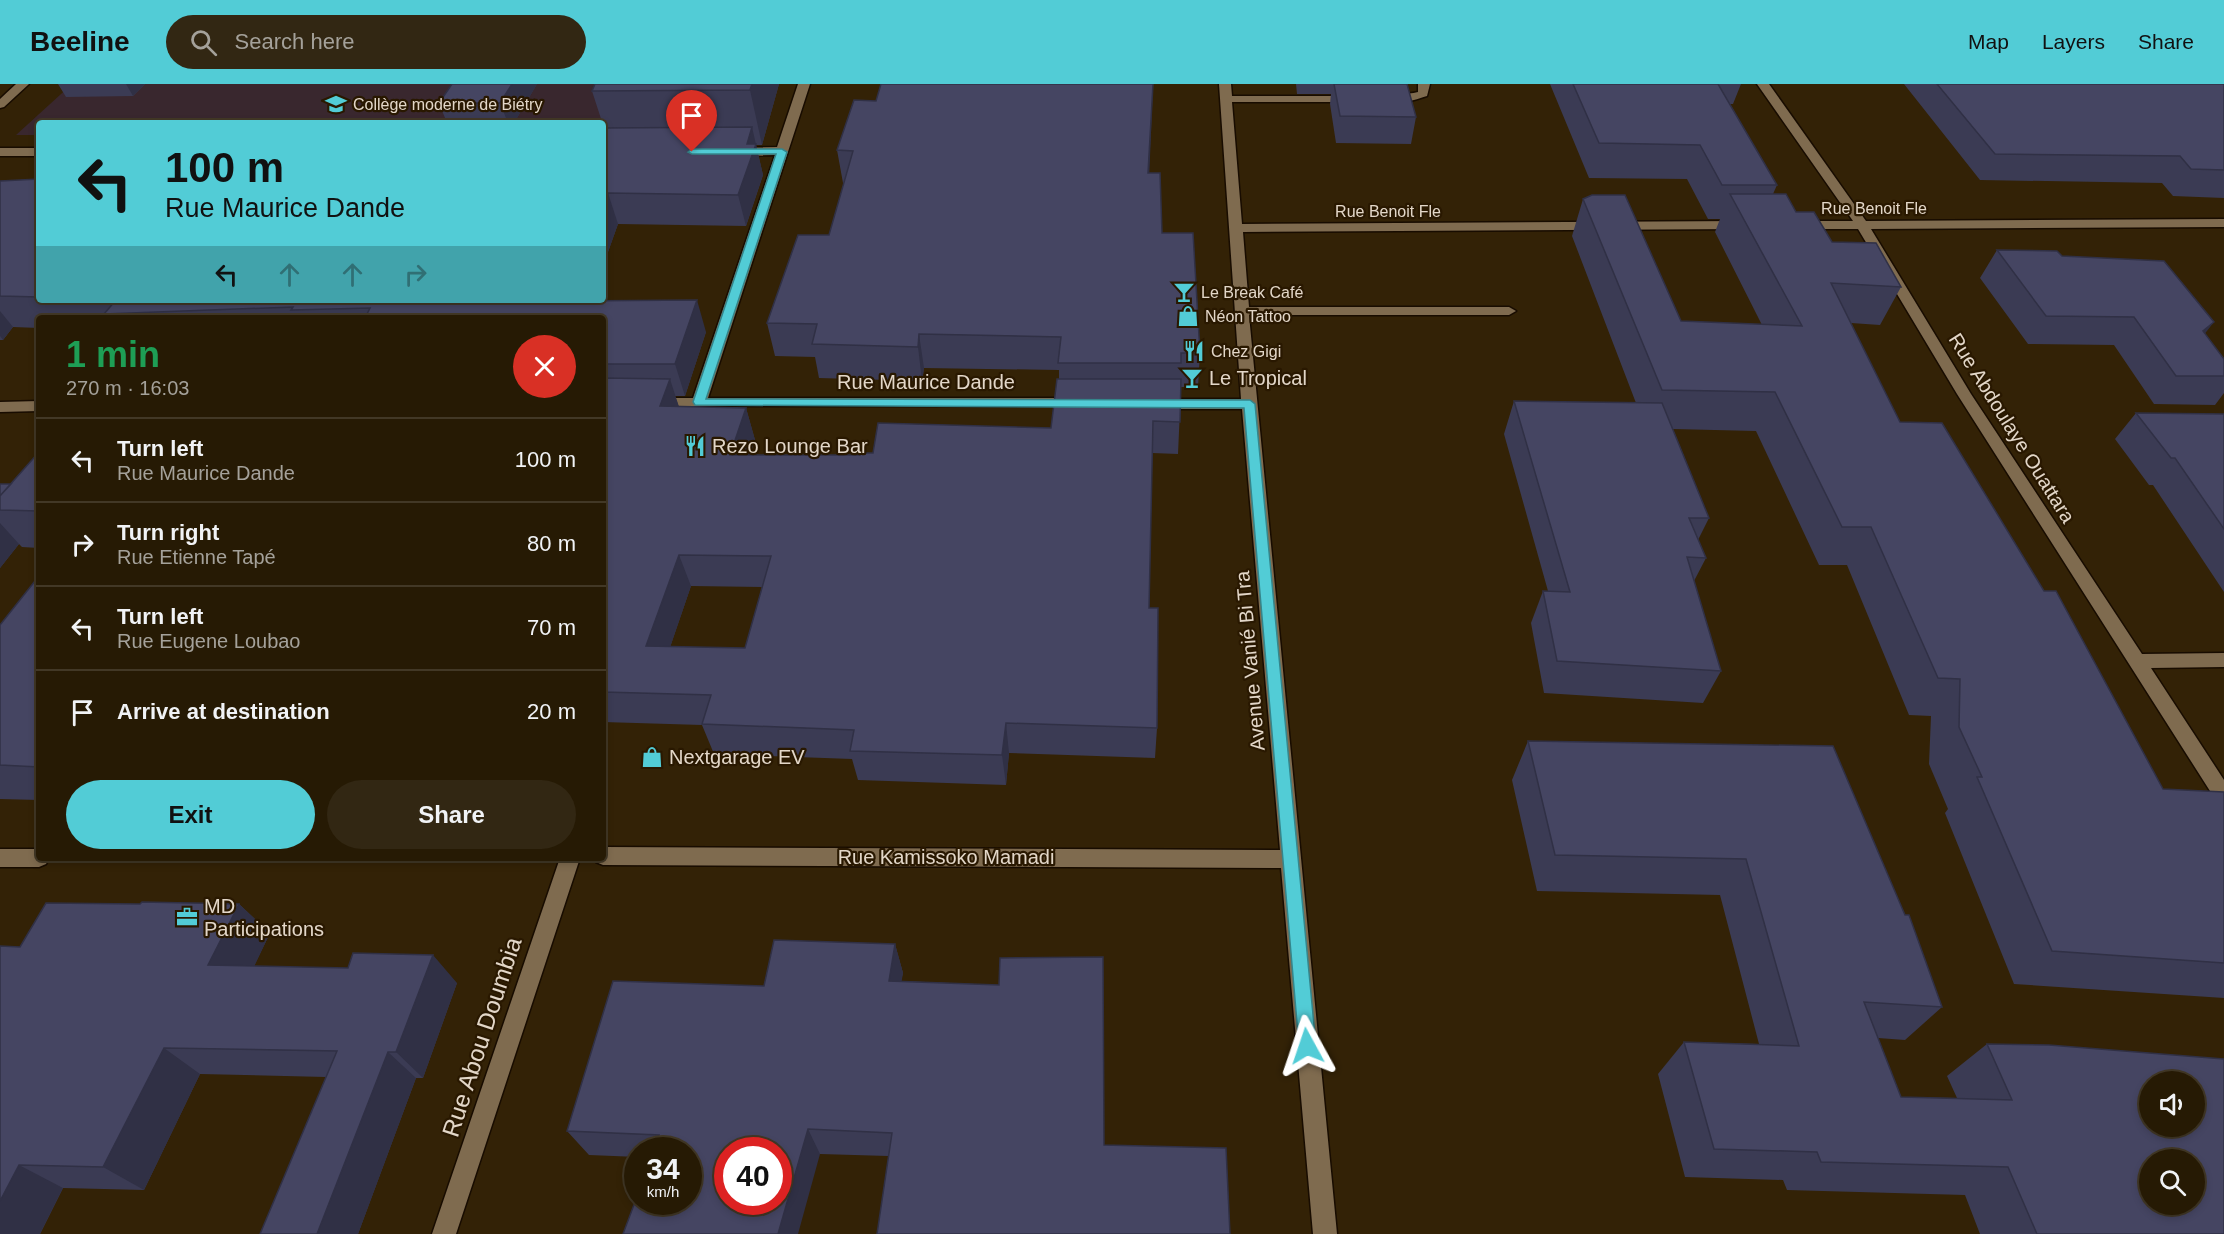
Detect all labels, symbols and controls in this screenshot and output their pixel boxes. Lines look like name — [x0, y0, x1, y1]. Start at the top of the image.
search box — [166, 15, 586, 69]
text: Beeline — [30, 26, 130, 57]
icon: search — [187, 26, 220, 59]
text: Search here — [235, 29, 354, 54]
text: Map — [1968, 30, 2009, 53]
text: Layers — [2042, 30, 2105, 53]
text: Share — [2138, 30, 2194, 53]
pin — [666, 90, 717, 152]
school or university icon: Collège moderne de Biétry — [324, 92, 348, 116]
place label: Collège moderne de Biétry — [353, 96, 542, 113]
icon: arrive — [675, 99, 708, 132]
icon: left — [66, 144, 144, 222]
text: 100 m — [165, 144, 284, 191]
text: Rue Maurice Dande — [165, 193, 405, 223]
street label: Rue Benoit Fle — [1821, 200, 1927, 217]
street label: Rue Benoit Fle — [1335, 203, 1441, 220]
icon: left — [210, 258, 243, 291]
icon: ahead — [273, 258, 306, 291]
icon: ahead — [336, 258, 369, 291]
icon: right — [399, 258, 432, 291]
bar icon: Le Break Café — [1172, 280, 1196, 304]
place label: Le Break Café — [1201, 284, 1303, 301]
shop icon: Néon Tattoo — [1176, 304, 1200, 328]
place label: Néon Tattoo — [1205, 308, 1291, 325]
street label: Rue Abdoulaye Ouattara — [1945, 329, 2080, 527]
text: 1 min — [66, 334, 160, 375]
button: close — [513, 335, 576, 398]
restaurant icon: Chez Gigi — [1182, 339, 1206, 363]
place label: Chez Gigi — [1211, 343, 1281, 360]
bar icon: Le Tropical — [1180, 366, 1204, 390]
place label: Le Tropical — [1209, 367, 1307, 389]
street label: Rue Maurice Dande — [837, 371, 1015, 393]
text: 270 m · 16:03 — [66, 377, 189, 399]
restaurant icon: Rezo Lounge Bar — [683, 434, 707, 458]
place label: Rezo Lounge Bar — [712, 435, 868, 457]
text: Turn left — [117, 436, 203, 461]
icon: left — [66, 444, 99, 477]
text: 100 m — [515, 447, 576, 472]
text: Rue Maurice Dande — [117, 462, 295, 484]
text: Turn right — [117, 520, 219, 545]
icon: right — [66, 528, 99, 561]
text: 80 m — [527, 531, 576, 556]
text: Rue Etienne Tapé — [117, 546, 276, 568]
street label: Avenue Vanié Bi Tra — [1231, 569, 1269, 752]
text: Turn left — [117, 604, 203, 629]
icon: left — [66, 612, 99, 645]
text: 70 m — [527, 615, 576, 640]
text: Rue Eugene Loubao — [117, 630, 301, 652]
icon: arrive — [66, 696, 99, 729]
text: Arrive at destination — [117, 699, 330, 724]
text: 20 m — [527, 699, 576, 724]
shop icon: Nextgarage EV — [640, 745, 664, 769]
place label: Nextgarage EV — [669, 746, 805, 768]
button: Exit — [66, 780, 315, 849]
button: Share — [327, 780, 576, 849]
street label: Rue Kamissoko Mamadi — [838, 846, 1054, 868]
place label: MD Participations — [204, 895, 324, 940]
office icon: MD Participations — [175, 905, 199, 929]
street label: Rue Abou Doumbia — [437, 933, 527, 1140]
position arrow — [1275, 1014, 1339, 1078]
map controls — [2139, 1071, 2205, 1215]
button: sound — [2139, 1071, 2205, 1137]
speed limit sign: 40 — [714, 1137, 792, 1215]
button: search — [2139, 1149, 2205, 1215]
text: 34 — [646, 1152, 680, 1185]
text: km/h — [647, 1183, 679, 1200]

